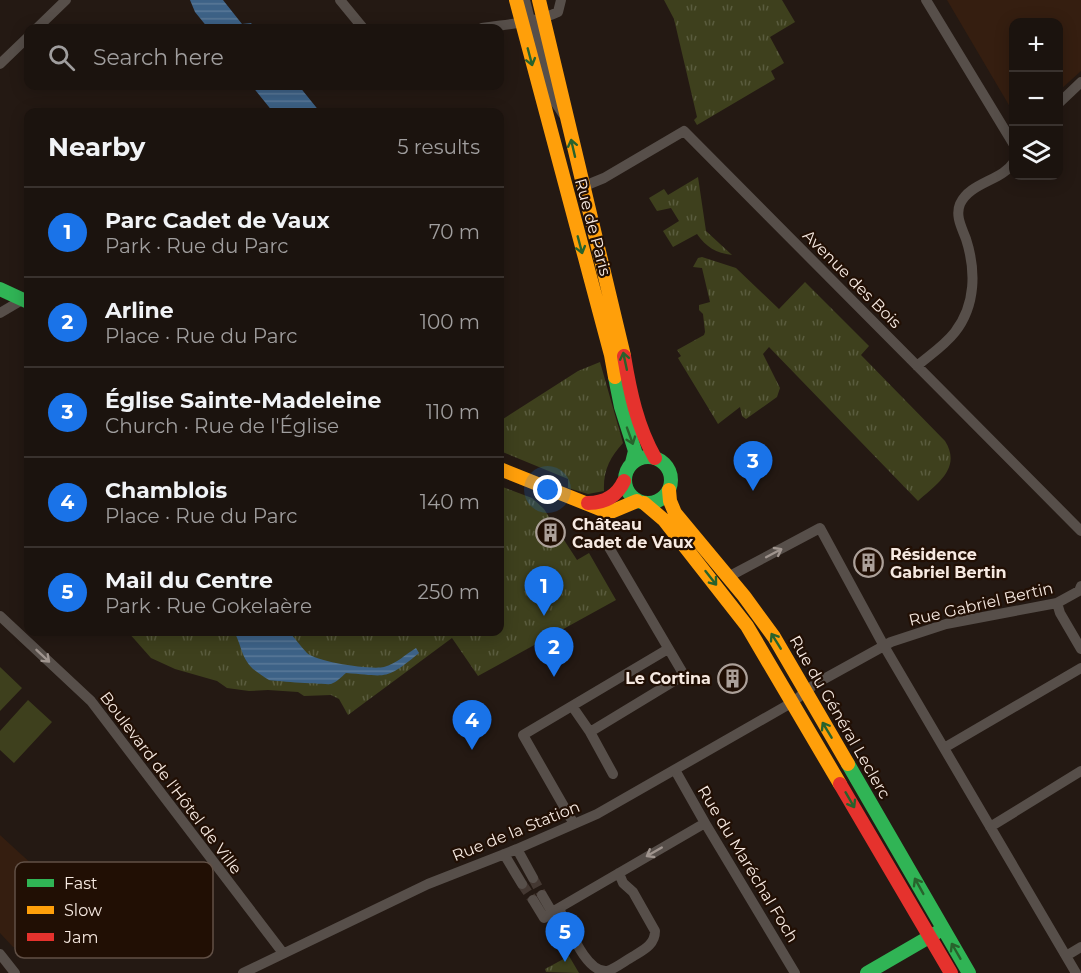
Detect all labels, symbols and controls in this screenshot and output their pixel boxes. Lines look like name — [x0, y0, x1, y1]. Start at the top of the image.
map controls — [1009, 18, 1063, 180]
button: + — [1009, 18, 1063, 72]
search box — [24, 24, 504, 90]
icon: search — [45, 41, 78, 74]
text: Search here — [93, 44, 224, 71]
one-way arrow — [524, 47, 536, 66]
button: − — [1009, 72, 1063, 126]
button: layers — [1009, 126, 1063, 180]
text: Nearby — [48, 131, 145, 163]
text: 5 results — [397, 135, 480, 159]
one-way arrow — [566, 138, 578, 157]
street label: Rue de Paris — [571, 176, 615, 278]
text: Parc Cadet de Vaux — [105, 207, 330, 234]
text: 1 — [64, 220, 71, 244]
text: 70 m — [429, 220, 480, 244]
street label: Avenue des Bois — [799, 226, 905, 332]
text: Park · Rue du Parc — [105, 234, 289, 258]
one-way arrow — [575, 235, 586, 254]
text: Arline — [105, 297, 174, 324]
text: 2 — [62, 310, 73, 334]
text: 100 m — [420, 310, 480, 334]
text: Place · Rue du Parc — [105, 324, 298, 348]
one-way arrow — [618, 352, 630, 371]
text: Église Sainte-Madeleine — [105, 387, 381, 414]
text: 3 — [62, 400, 73, 424]
text: 110 m — [426, 400, 480, 424]
text: Church · Rue de l'Église — [105, 414, 339, 438]
one-way arrow — [626, 426, 637, 445]
pin: 3 — [734, 442, 772, 491]
your location — [533, 475, 562, 504]
text: Chamblois — [105, 477, 227, 504]
text: 4 — [61, 490, 74, 514]
text: 140 m — [420, 490, 480, 514]
text: Place · Rue du Parc — [105, 504, 298, 528]
place label: Château Cadet de Vaux — [572, 515, 694, 552]
building icon: Château Cadet de Vaux — [535, 517, 567, 549]
place label: Résidence Gabriel Bertin — [890, 545, 1007, 582]
one-way arrow — [765, 547, 782, 559]
building icon: Résidence Gabriel Bertin — [853, 547, 885, 579]
pin: 1 — [524, 566, 564, 616]
text: Mail du Centre — [105, 567, 273, 594]
one-way arrow — [705, 570, 718, 586]
street label: Rue Gabriel Bertin — [907, 578, 1055, 630]
text: 5 — [62, 580, 73, 604]
text: 250 m — [418, 580, 480, 604]
text: Park · Rue Gokelaère — [105, 594, 312, 618]
pin: 2 — [534, 628, 574, 677]
street label: Rue du Général Leclerc — [785, 632, 895, 802]
one-way arrow — [769, 633, 781, 650]
one-way arrow — [35, 648, 50, 663]
building icon: Le Cortina — [716, 662, 748, 694]
place label: Le Cortina — [625, 669, 711, 688]
street label: Boulevard de l'Hôtel de Ville — [96, 688, 246, 878]
pin: 4 — [452, 700, 492, 750]
one-way arrow — [821, 722, 833, 739]
street label: Rue du Maréchal Foch — [694, 782, 802, 946]
one-way arrow — [844, 791, 856, 808]
street label: Rue de la Station — [449, 797, 583, 865]
one-way arrow — [646, 847, 663, 859]
legend — [15, 862, 213, 958]
text: Fast — [64, 874, 98, 893]
one-way arrow — [912, 878, 924, 895]
text: Slow — [64, 901, 102, 920]
pin: 5 — [546, 912, 584, 962]
text: Jam — [63, 928, 98, 947]
one-way arrow — [950, 943, 962, 960]

